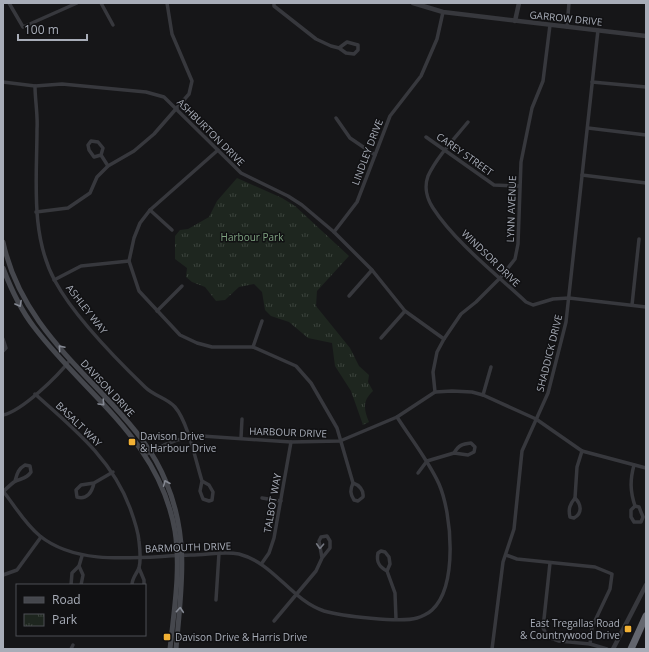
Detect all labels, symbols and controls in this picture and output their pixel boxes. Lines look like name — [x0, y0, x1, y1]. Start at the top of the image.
street label: GARROW DRIVE — [529, 7, 603, 29]
scale bar — [18, 16, 87, 42]
text: 100 m — [24, 21, 59, 38]
street label: ASHBURTON DRIVE — [174, 95, 248, 169]
street label: LINDLEY DRIVE — [348, 117, 386, 187]
street label: CAREY STREET — [434, 129, 497, 179]
street label: LYNN AVENUE — [503, 175, 519, 243]
street label: WINDSOR DRIVE — [459, 226, 523, 290]
park label: Harbour Park — [221, 230, 284, 244]
street label: ASHLEY WAY — [63, 281, 111, 337]
one-way arrow — [14, 299, 21, 307]
street label: SHADDICK DRIVE — [533, 313, 565, 393]
one-way arrow — [58, 346, 65, 353]
street label: DAVISON DRIVE — [78, 356, 138, 420]
street label: BASALT WAY — [53, 398, 105, 450]
one-way arrow — [97, 398, 105, 406]
street label: HARBOUR DRIVE — [249, 424, 327, 440]
place label: Davison Drive & Harbour Drive — [140, 429, 217, 455]
marker: Davison Drive & Harbour Drive — [127, 437, 137, 447]
street label: TALBOT WAY — [260, 472, 284, 534]
one-way arrow — [163, 479, 171, 486]
street label: BARMOUTH DRIVE — [145, 538, 231, 556]
one-way arrow — [315, 542, 324, 549]
legend — [16, 584, 146, 636]
text: Road — [52, 591, 81, 608]
one-way arrow — [175, 607, 184, 613]
text: Park — [52, 611, 78, 628]
place label: East Tregallas Road & Countrywood Drive — [520, 616, 620, 642]
marker: East Tregallas Road & Countrywood Drive — [623, 624, 633, 634]
place label: Davison Drive & Harris Drive — [175, 630, 308, 644]
marker: Davison Drive & Harris Drive — [162, 632, 172, 642]

